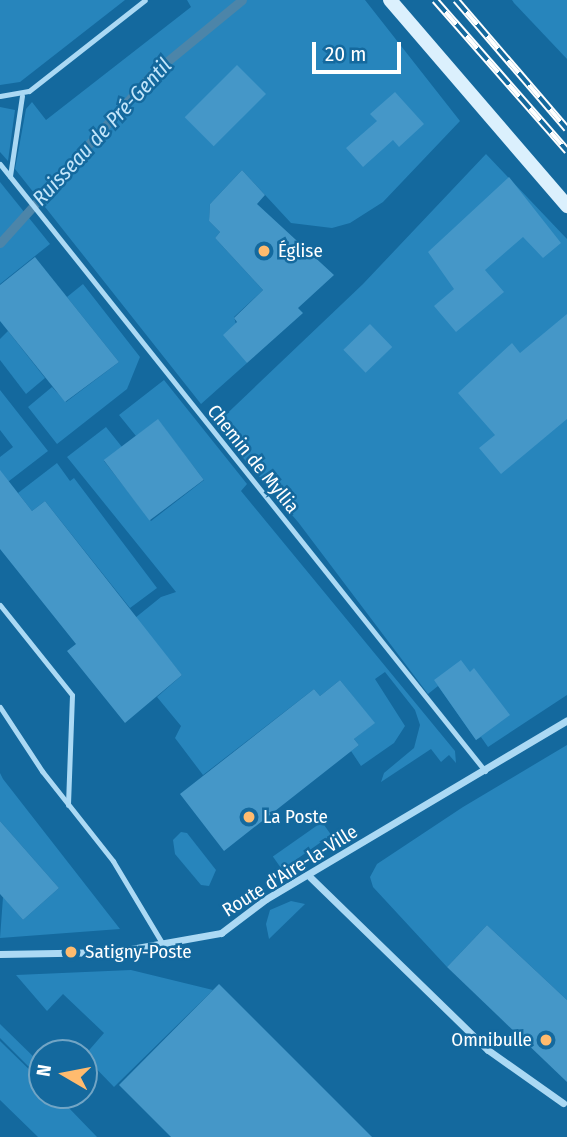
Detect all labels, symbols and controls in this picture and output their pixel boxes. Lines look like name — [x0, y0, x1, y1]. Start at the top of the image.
scale bar — [315, 28, 404, 72]
text: 20 m — [325, 41, 366, 67]
water label: Ruisseau de Pré-Gentil — [27, 53, 177, 211]
place label: Église — [278, 240, 323, 262]
marker: Église — [256, 243, 272, 259]
street label: Chemin de Myllia — [202, 400, 304, 518]
place label: La Poste — [263, 806, 328, 828]
marker: La Poste — [241, 809, 257, 825]
street label: Route d'Aire-la-Ville — [218, 820, 362, 922]
place label: Satigny-Poste — [85, 941, 192, 963]
marker: Satigny-Poste — [63, 944, 79, 960]
place label: Omnibulle — [451, 1029, 532, 1051]
marker: Omnibulle — [538, 1032, 554, 1048]
north arrow — [28, 1039, 98, 1109]
text: N — [31, 1063, 56, 1078]

